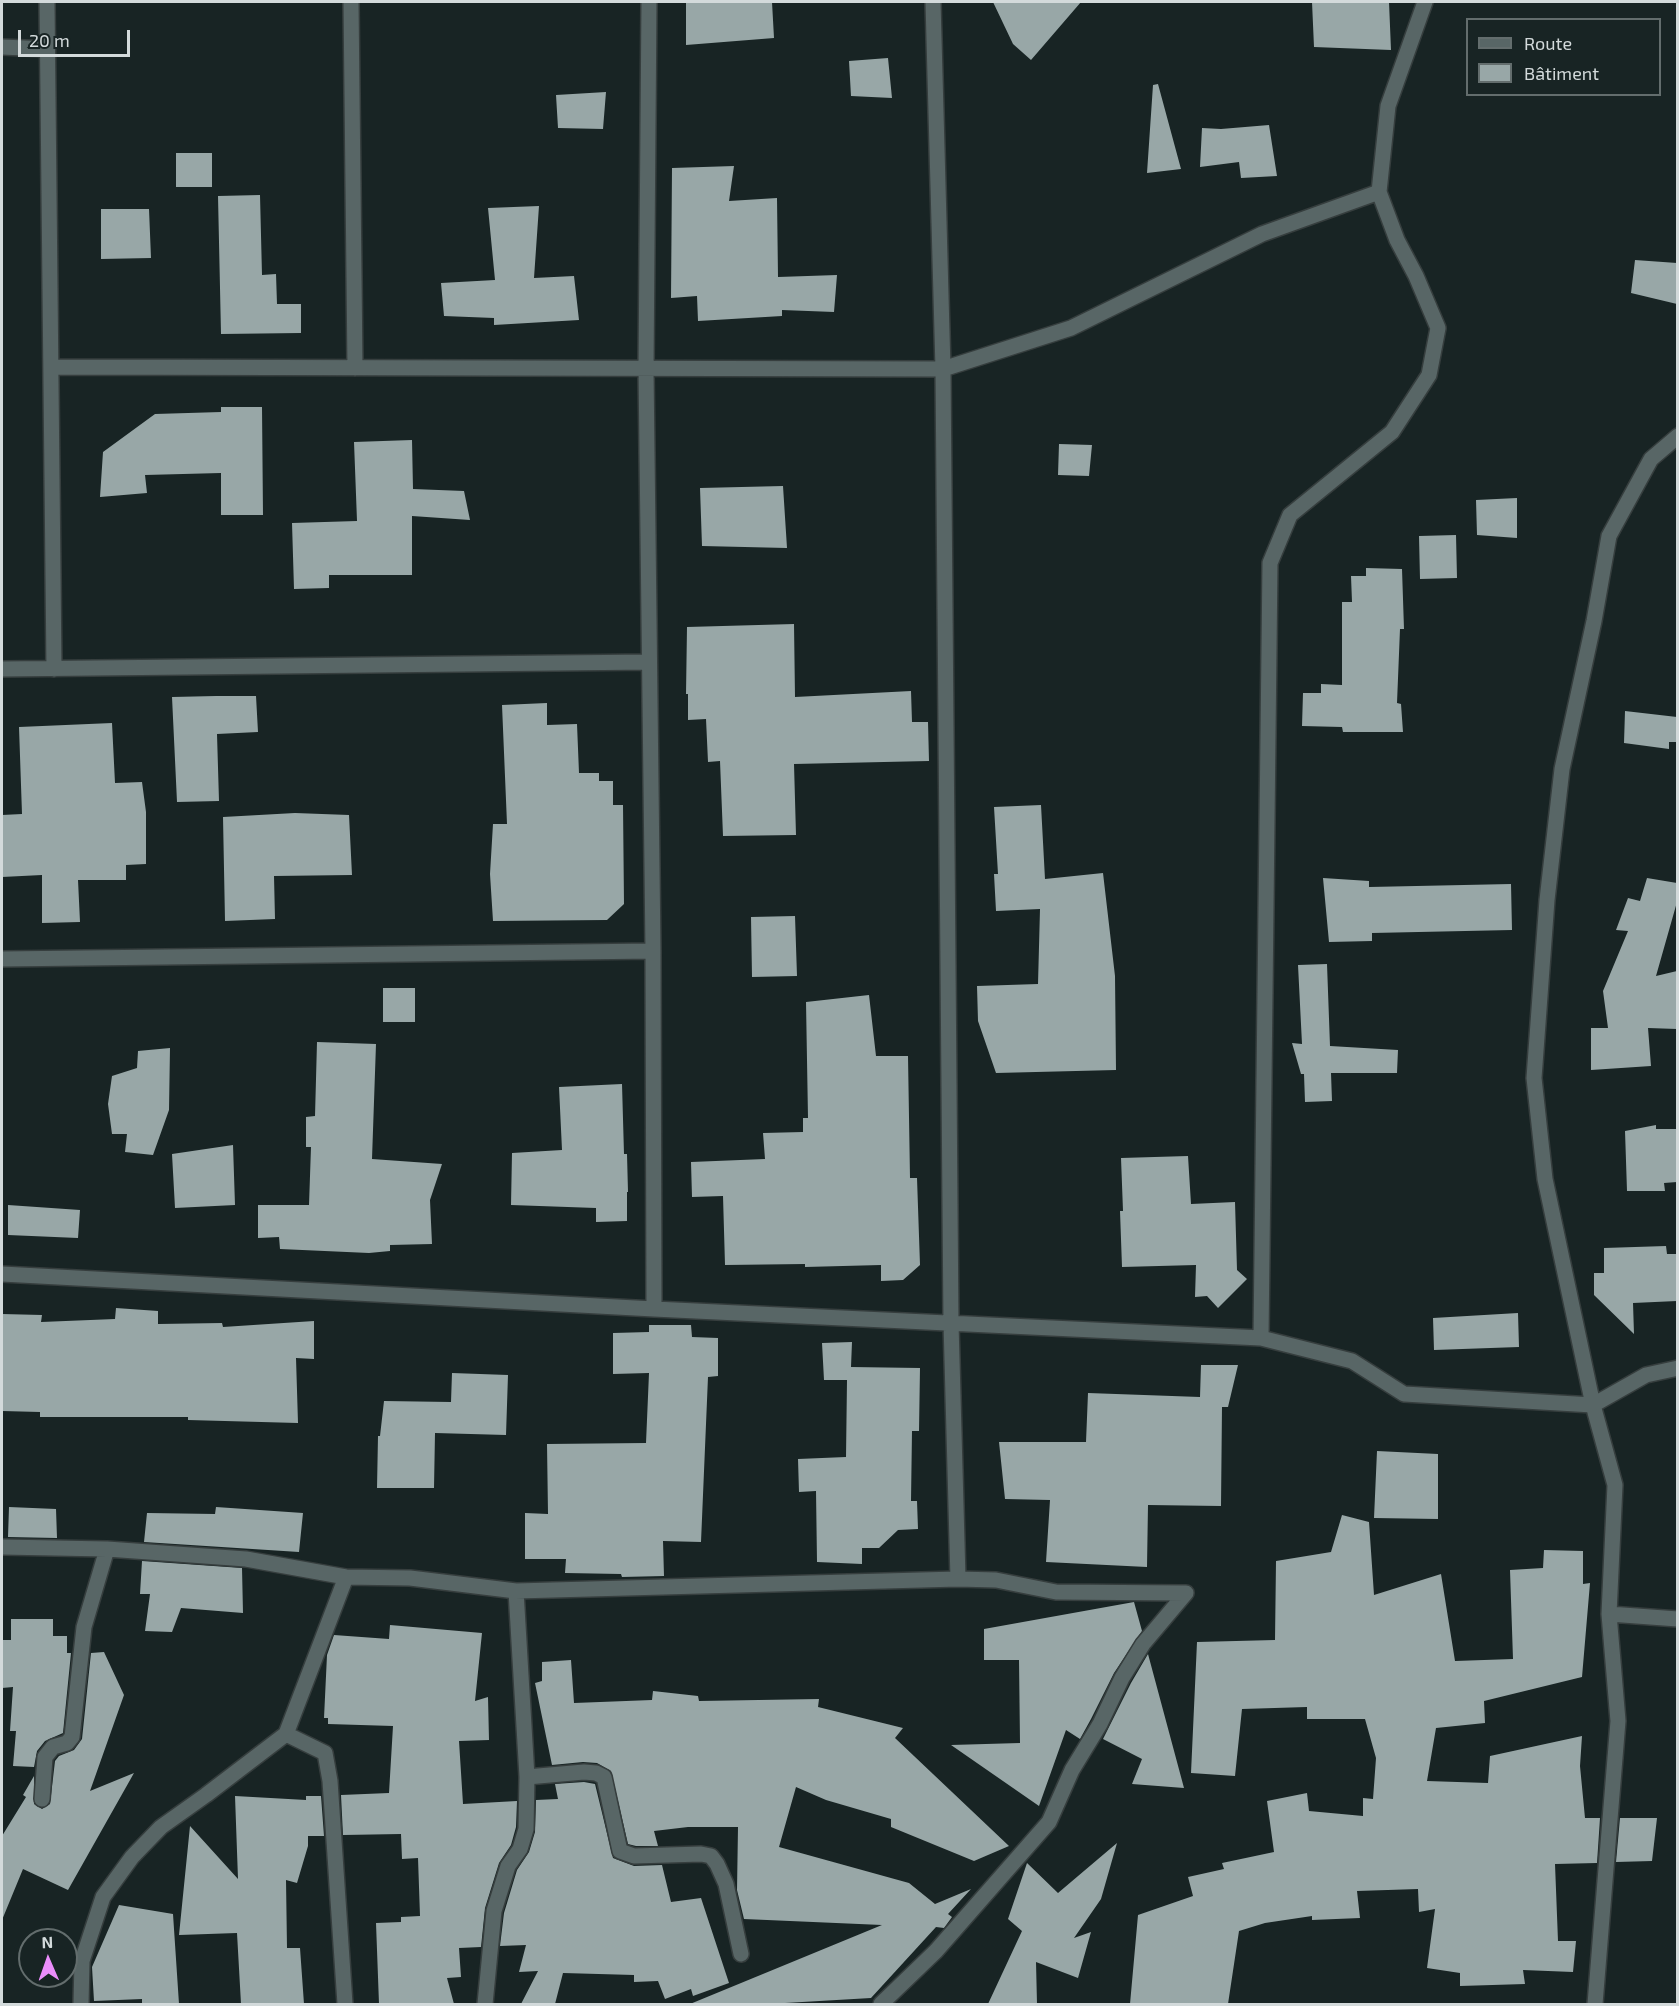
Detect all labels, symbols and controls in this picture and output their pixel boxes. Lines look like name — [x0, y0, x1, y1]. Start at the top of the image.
scale bar — [21, 18, 134, 56]
legend — [1466, 18, 1661, 96]
text: 20 m — [29, 29, 70, 51]
text: Route — [1524, 32, 1572, 54]
text: Bâtiment — [1524, 62, 1599, 84]
north arrow — [18, 1928, 78, 1988]
text: N — [41, 1932, 54, 1951]

